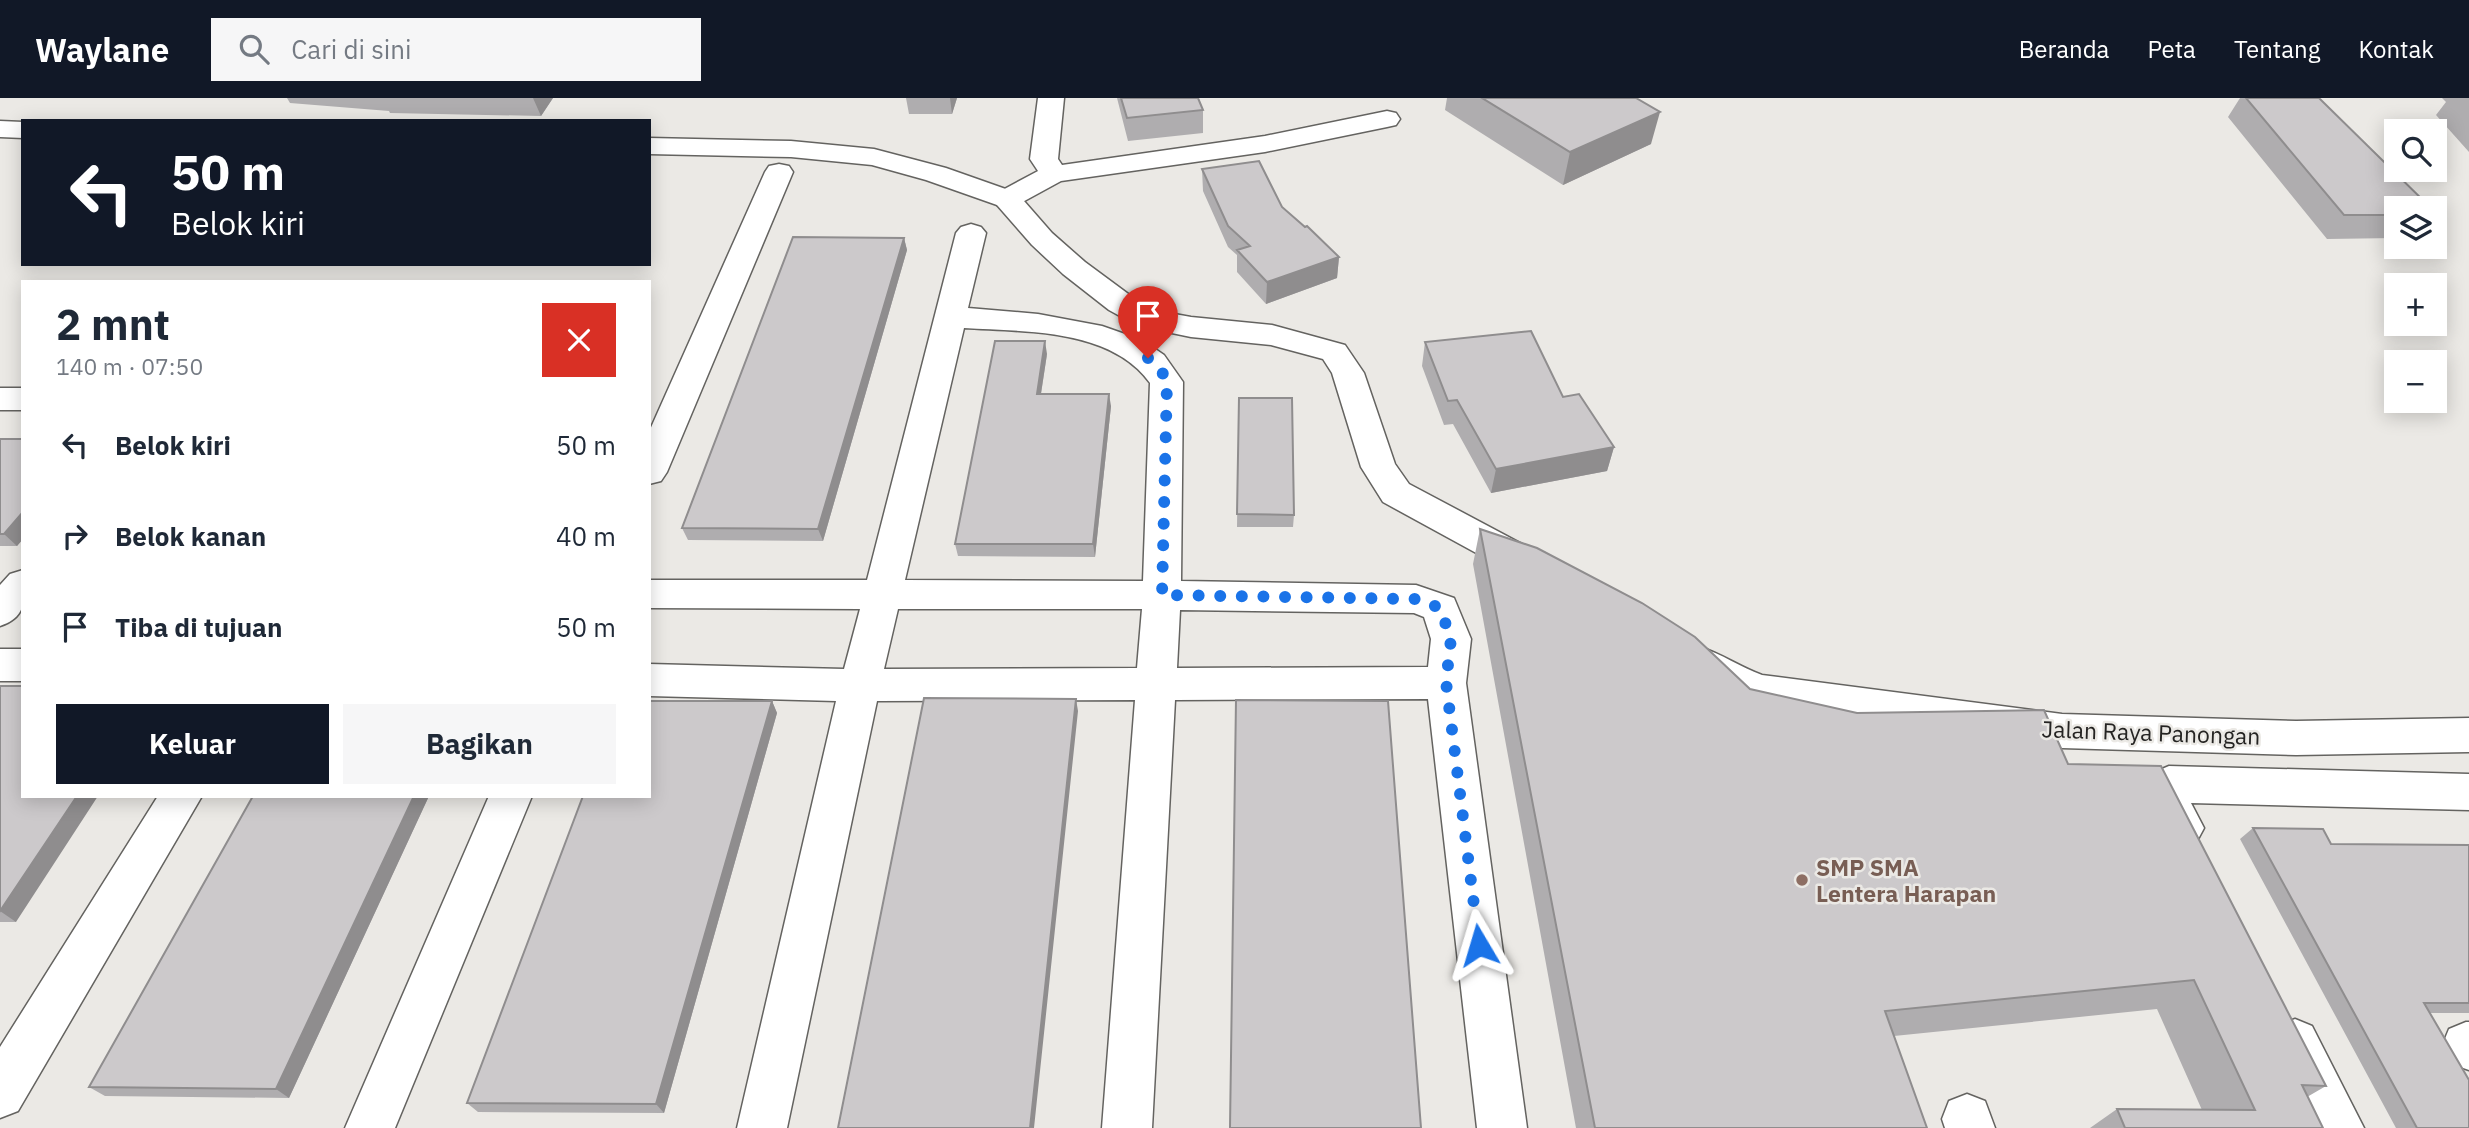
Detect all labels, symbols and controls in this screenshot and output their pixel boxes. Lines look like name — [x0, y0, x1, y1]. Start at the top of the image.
search box — [211, 18, 701, 81]
text: Waylane — [35, 28, 169, 71]
icon: search — [235, 30, 273, 68]
text: Cari di sini — [291, 32, 412, 66]
text: Beranda — [2019, 33, 2109, 65]
text: Peta — [2147, 33, 2196, 65]
text: Tentang — [2234, 33, 2320, 65]
text: Kontak — [2358, 33, 2434, 65]
map controls — [2384, 119, 2447, 413]
button: search — [2384, 119, 2447, 182]
text: 50 m — [171, 140, 285, 203]
icon: left — [56, 147, 147, 238]
button: layers — [2384, 196, 2447, 259]
text: Belok kiri — [171, 202, 305, 244]
button: + — [2384, 273, 2447, 336]
pin — [1118, 286, 1178, 358]
text: 2 mnt — [56, 297, 170, 352]
icon: arrive — [1129, 297, 1167, 335]
button: close — [542, 303, 616, 377]
button: − — [2384, 350, 2447, 413]
text: 140 m · 07:50 — [56, 351, 203, 381]
icon: left — [56, 426, 94, 464]
text: Belok kiri — [115, 428, 231, 462]
text: 50 m — [556, 428, 616, 462]
icon: right — [56, 517, 94, 555]
text: Belok kanan — [115, 519, 266, 553]
text: 40 m — [556, 519, 616, 553]
icon: arrive — [56, 608, 94, 646]
text: Tiba di tujuan — [115, 610, 282, 644]
text: 50 m — [556, 610, 616, 644]
button: Keluar — [56, 704, 329, 784]
button: Bagikan — [343, 704, 616, 784]
street label: Jalan Raya Panongan — [2041, 713, 2261, 751]
place label: SMP SMA Lentera Harapan — [1816, 852, 1996, 908]
marker: SMP SMA Lentera Harapan — [1794, 872, 1810, 888]
position arrow — [1442, 908, 1516, 982]

